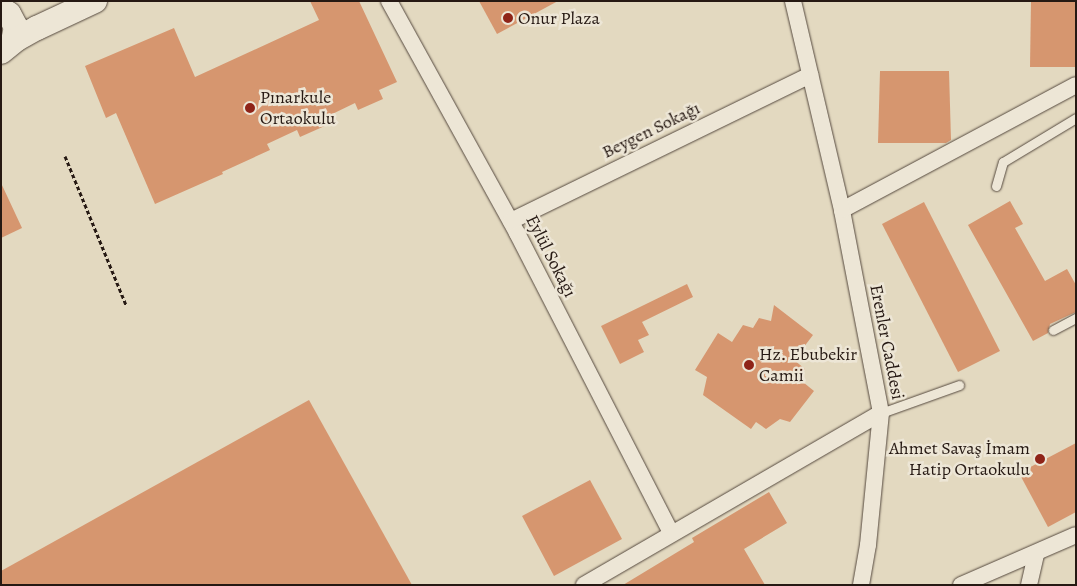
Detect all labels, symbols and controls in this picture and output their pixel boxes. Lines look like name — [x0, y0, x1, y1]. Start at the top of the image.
place label: Onur Plaza — [518, 7, 600, 29]
marker: Onur Plaza — [502, 12, 514, 24]
place label: Pınarkule Ortaokulu — [260, 87, 335, 130]
street label: Beygen Sokağı — [599, 97, 703, 163]
marker: Pınarkule Ortaokulu — [244, 102, 256, 114]
street label: Eylül Sokağı — [521, 211, 581, 301]
street label: Erenler Caddesi — [865, 283, 909, 401]
place label: Hz. Ebubekir Camii — [759, 344, 858, 386]
marker: Hz. Ebubekir Camii — [743, 359, 755, 371]
place label: Ahmet Savaş İmam Hatip Ortaokulu — [889, 438, 1030, 480]
marker: Ahmet Savaş İmam Hatip Ortaokulu — [1034, 453, 1046, 465]

